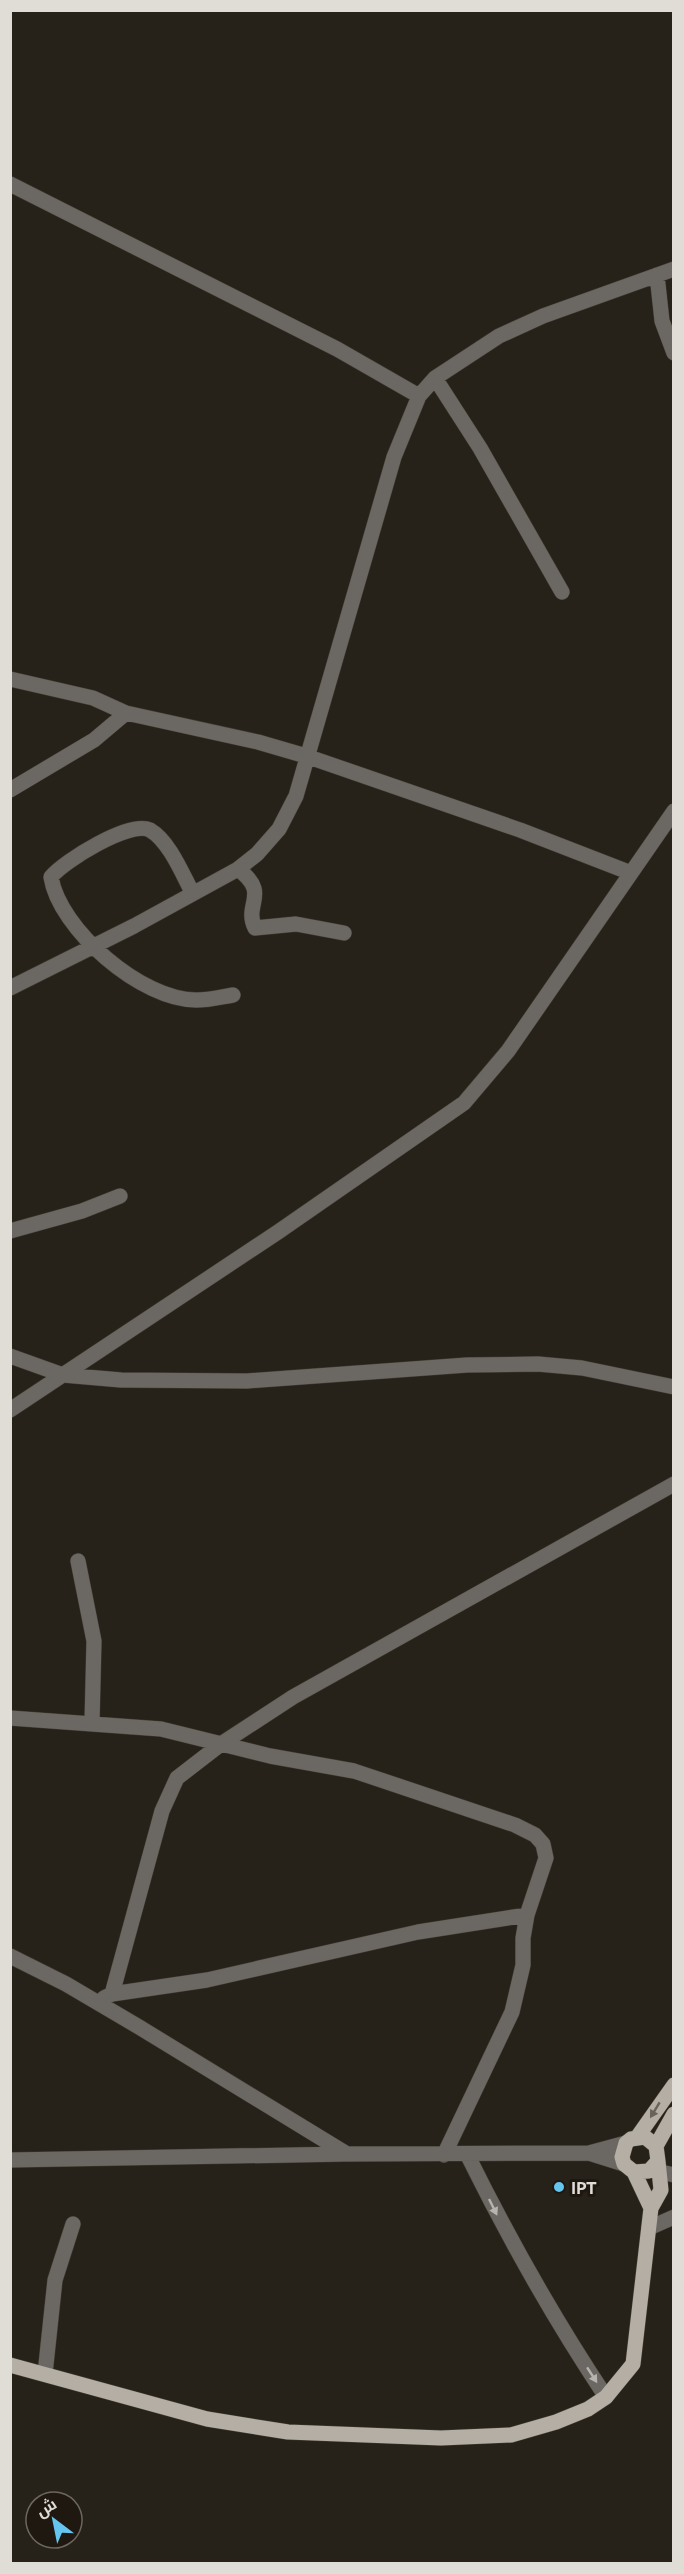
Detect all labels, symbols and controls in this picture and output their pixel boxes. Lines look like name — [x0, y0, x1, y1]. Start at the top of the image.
one-way arrow — [649, 2102, 660, 2118]
place label: IPT — [571, 2176, 597, 2199]
marker: IPT — [552, 2180, 566, 2194]
one-way arrow — [488, 2198, 498, 2215]
one-way arrow — [586, 2367, 597, 2383]
north arrow — [24, 2490, 84, 2550]
text: ش — [32, 2493, 60, 2521]

